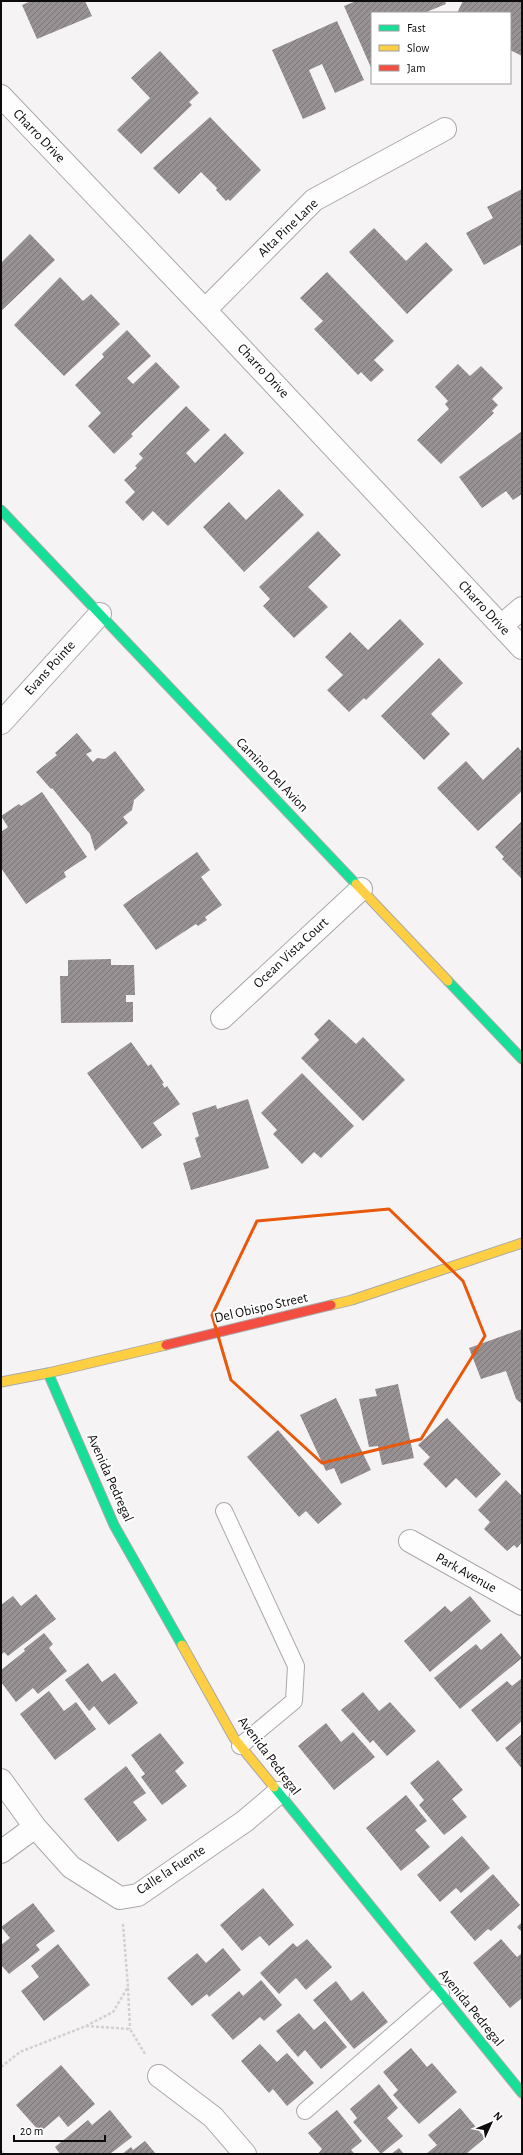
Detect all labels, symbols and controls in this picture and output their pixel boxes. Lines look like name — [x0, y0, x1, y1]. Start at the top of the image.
legend — [371, 12, 511, 84]
text: Fast — [407, 22, 426, 34]
text: Slow — [407, 42, 429, 54]
text: Jam — [407, 62, 426, 74]
street label: Charro Drive — [10, 107, 68, 165]
street label: Alta Pine Lane — [255, 196, 321, 260]
street label: Charro Drive — [235, 341, 291, 401]
street label: Charro Drive — [456, 578, 512, 638]
street label: Evans Pointe — [22, 638, 78, 698]
street label: Camino Del Avion — [233, 735, 311, 815]
street label: Ocean Vista Court — [251, 915, 331, 991]
street label: Del Obispo Street — [213, 1290, 309, 1326]
street label: Avenida Pedregal — [84, 1432, 136, 1524]
street label: Park Avenue — [433, 1551, 499, 1595]
street label: Avenida Pedregal — [235, 1714, 303, 1798]
street label: Calle la Fuente — [134, 1843, 208, 1897]
street label: Avenida Pedregal — [436, 1967, 506, 2049]
north arrow — [471, 2103, 511, 2143]
text: N — [491, 2110, 504, 2123]
scale bar — [14, 2117, 105, 2143]
text: 20 m — [20, 2125, 43, 2137]

